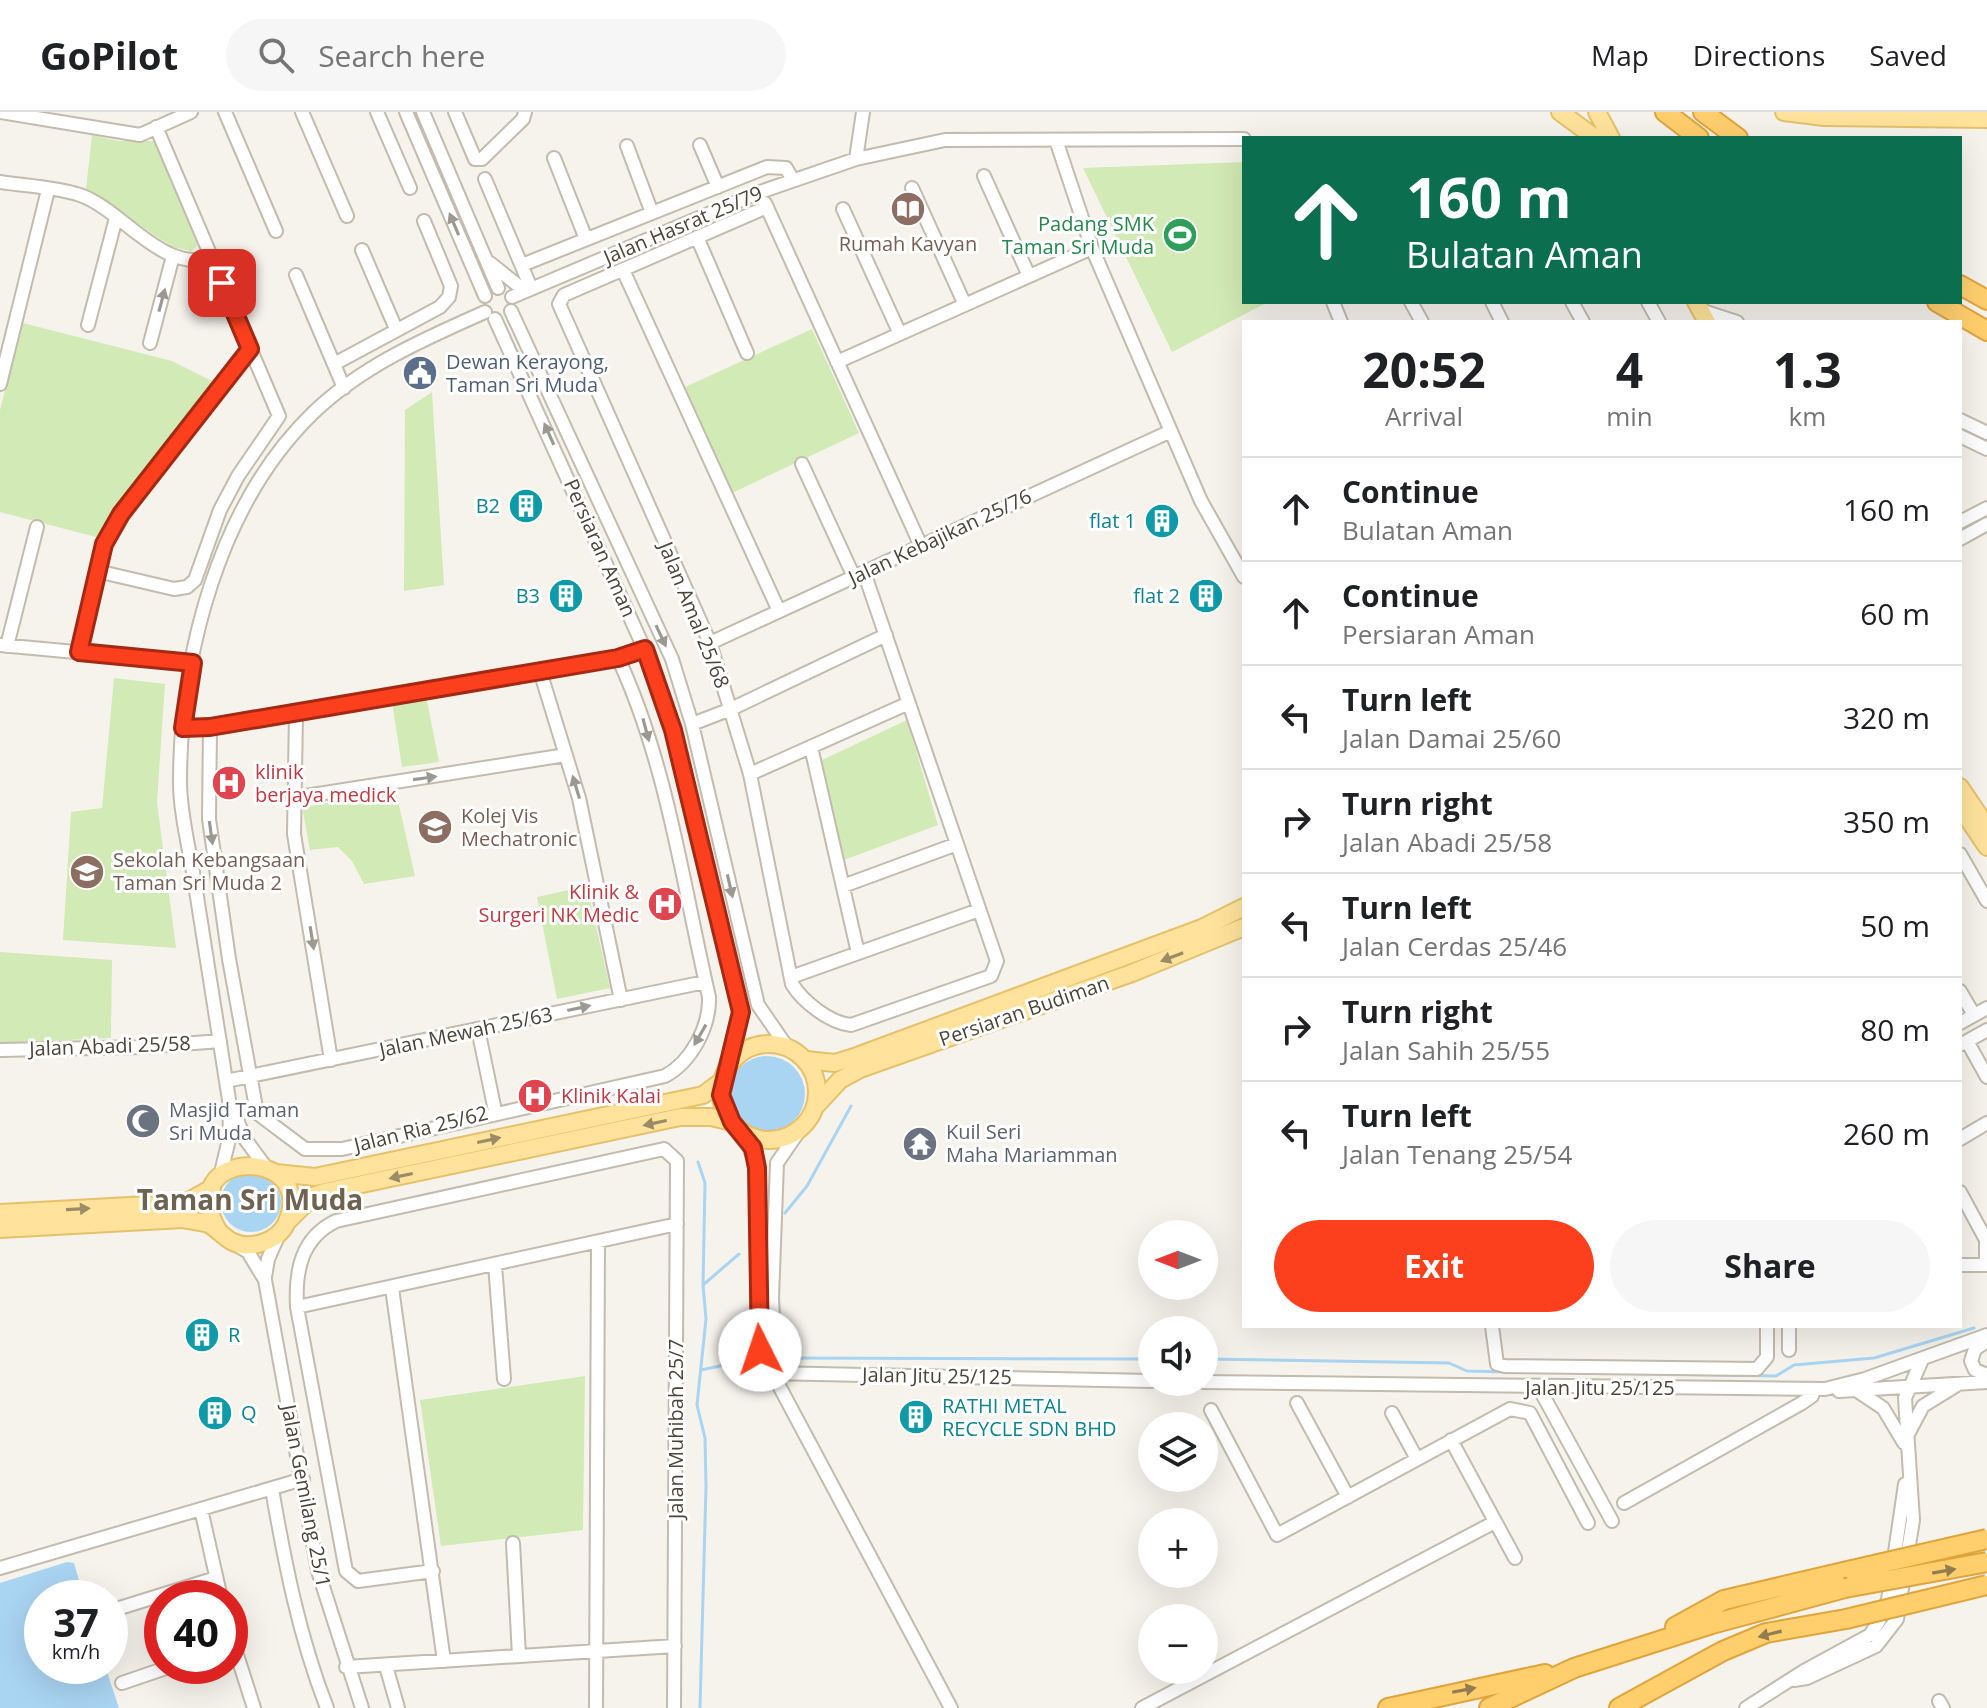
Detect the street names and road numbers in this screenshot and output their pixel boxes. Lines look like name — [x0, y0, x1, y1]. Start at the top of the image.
street label: Jalan Hasrat 25/79 — [597, 179, 766, 271]
street label: Persiaran Aman — [558, 475, 643, 621]
street label: Jalan Kebajikan 25/76 — [842, 482, 1036, 592]
street label: Jalan Amal 25/68 — [652, 536, 736, 692]
street label: Persiaran Budiman — [935, 969, 1113, 1052]
street label: Jalan Mewah 25/63 — [375, 1000, 555, 1063]
street label: Jalan Abadi 25/58 — [27, 1029, 191, 1062]
street label: Jalan Ria 25/62 — [349, 1099, 491, 1159]
street label: Jalan Muhibah 25/7 — [662, 1339, 689, 1521]
street label: Jalan Jitu 25/125 — [860, 1361, 1012, 1390]
street label: Jalan Jitu 25/125 — [1523, 1374, 1675, 1401]
street label: Jalan Gemilang 25/1 — [275, 1400, 337, 1590]

